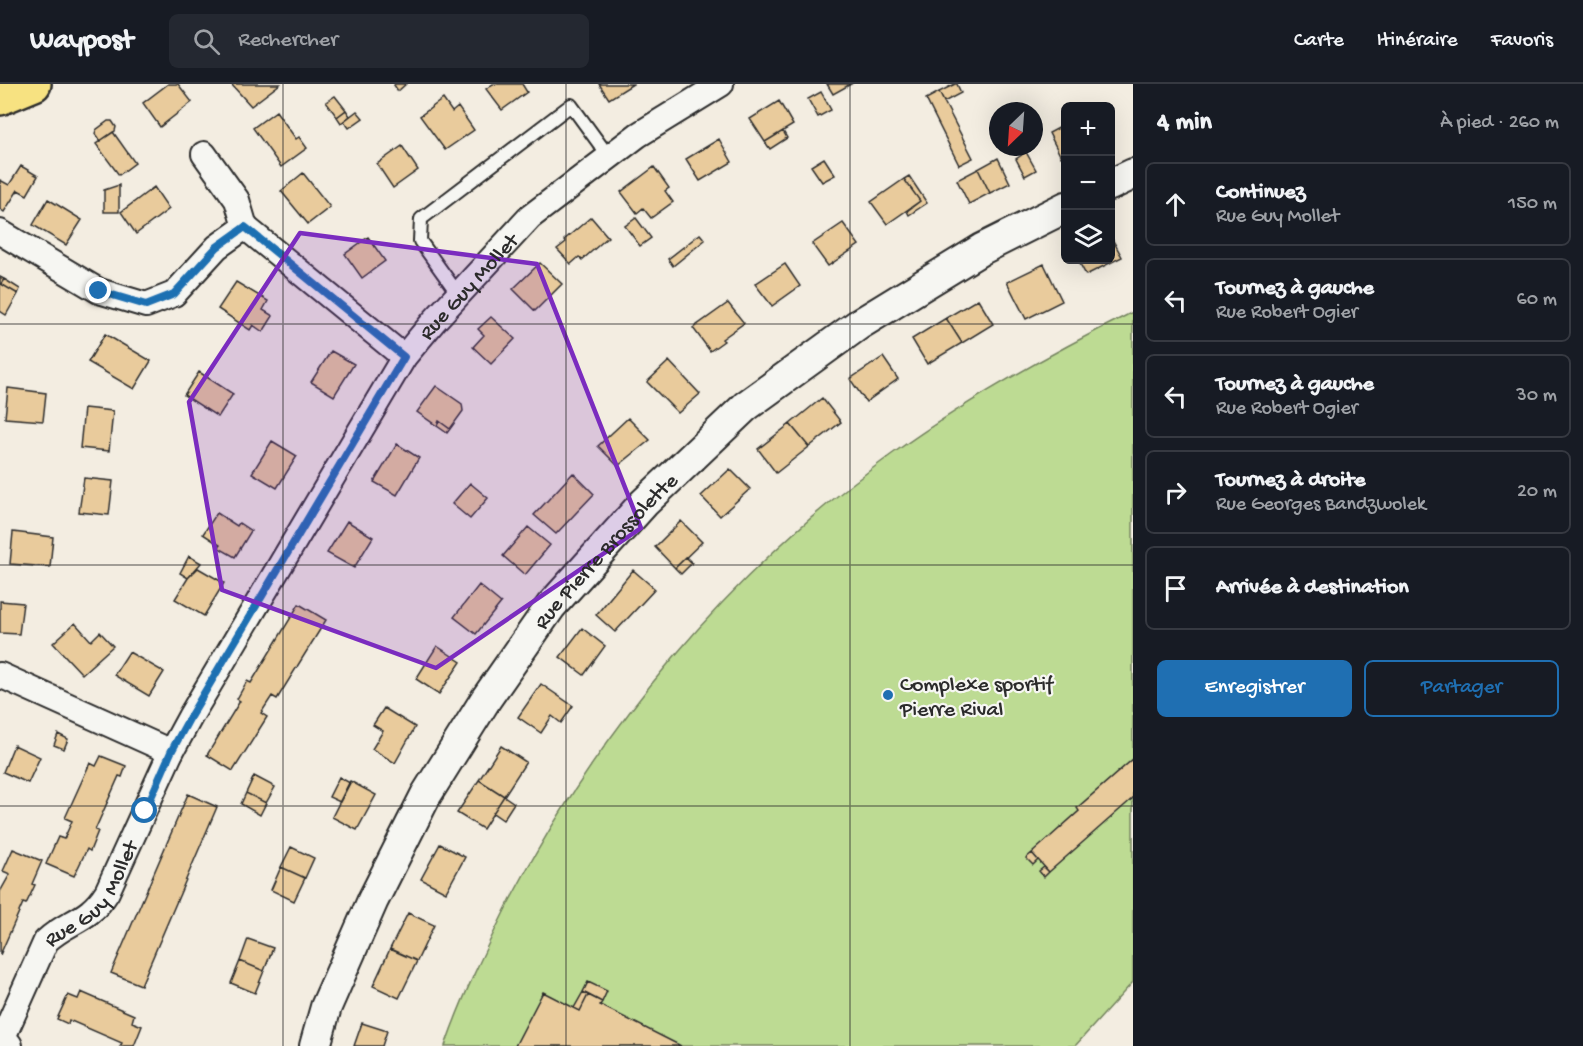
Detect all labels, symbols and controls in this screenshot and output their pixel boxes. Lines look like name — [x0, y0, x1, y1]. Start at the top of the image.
search box — [169, 14, 589, 68]
text: Waypost — [30, 25, 133, 58]
icon: search — [190, 25, 223, 58]
text: Rechercher — [238, 28, 338, 54]
text: Carte — [1294, 29, 1344, 54]
text: Itinéraire — [1377, 29, 1458, 54]
text: Favoris — [1491, 29, 1553, 54]
north arrow — [989, 102, 1043, 156]
map controls — [1061, 102, 1115, 264]
button: + — [1061, 102, 1115, 156]
text: 4 min — [1157, 108, 1212, 139]
text: À pied · 260 m — [1440, 112, 1559, 135]
button: − — [1061, 156, 1115, 210]
text: Continuez — [1216, 180, 1305, 206]
icon: ahead — [1159, 188, 1192, 221]
text: 150 m — [1508, 193, 1557, 216]
text: Rue Guy Mollet — [1216, 206, 1339, 229]
button: layers — [1061, 210, 1115, 264]
street label: Rue Guy Mollet — [415, 228, 527, 347]
text: Tournez à gauche — [1216, 276, 1374, 302]
route end — [85, 277, 111, 303]
icon: left — [1159, 284, 1192, 317]
text: 60 m — [1517, 289, 1557, 312]
text: Rue Robert Ogier — [1216, 302, 1358, 325]
text: Tournez à gauche — [1216, 372, 1374, 398]
icon: left — [1159, 380, 1192, 413]
text: 30 m — [1516, 385, 1557, 408]
text: Rue Robert Ogier — [1216, 398, 1358, 421]
text: Tournez à droite — [1216, 468, 1365, 494]
street label: Rue Pierre Brossolette — [530, 469, 685, 635]
icon: right — [1159, 476, 1192, 509]
text: 20 m — [1517, 481, 1557, 504]
text: Rue Georges Bandzwolek — [1216, 494, 1426, 517]
icon: arrive — [1159, 572, 1192, 605]
text: Arrivée à destination — [1216, 575, 1409, 601]
button: Enregistrer — [1157, 660, 1352, 717]
button: Partager — [1364, 660, 1559, 717]
place label: Complexe sportif Pierre Rival — [899, 673, 1055, 724]
marker: Complexe sportif Pierre Rival — [881, 688, 895, 702]
route start — [131, 797, 157, 823]
street label: Rue Guy Mollet — [40, 836, 147, 954]

